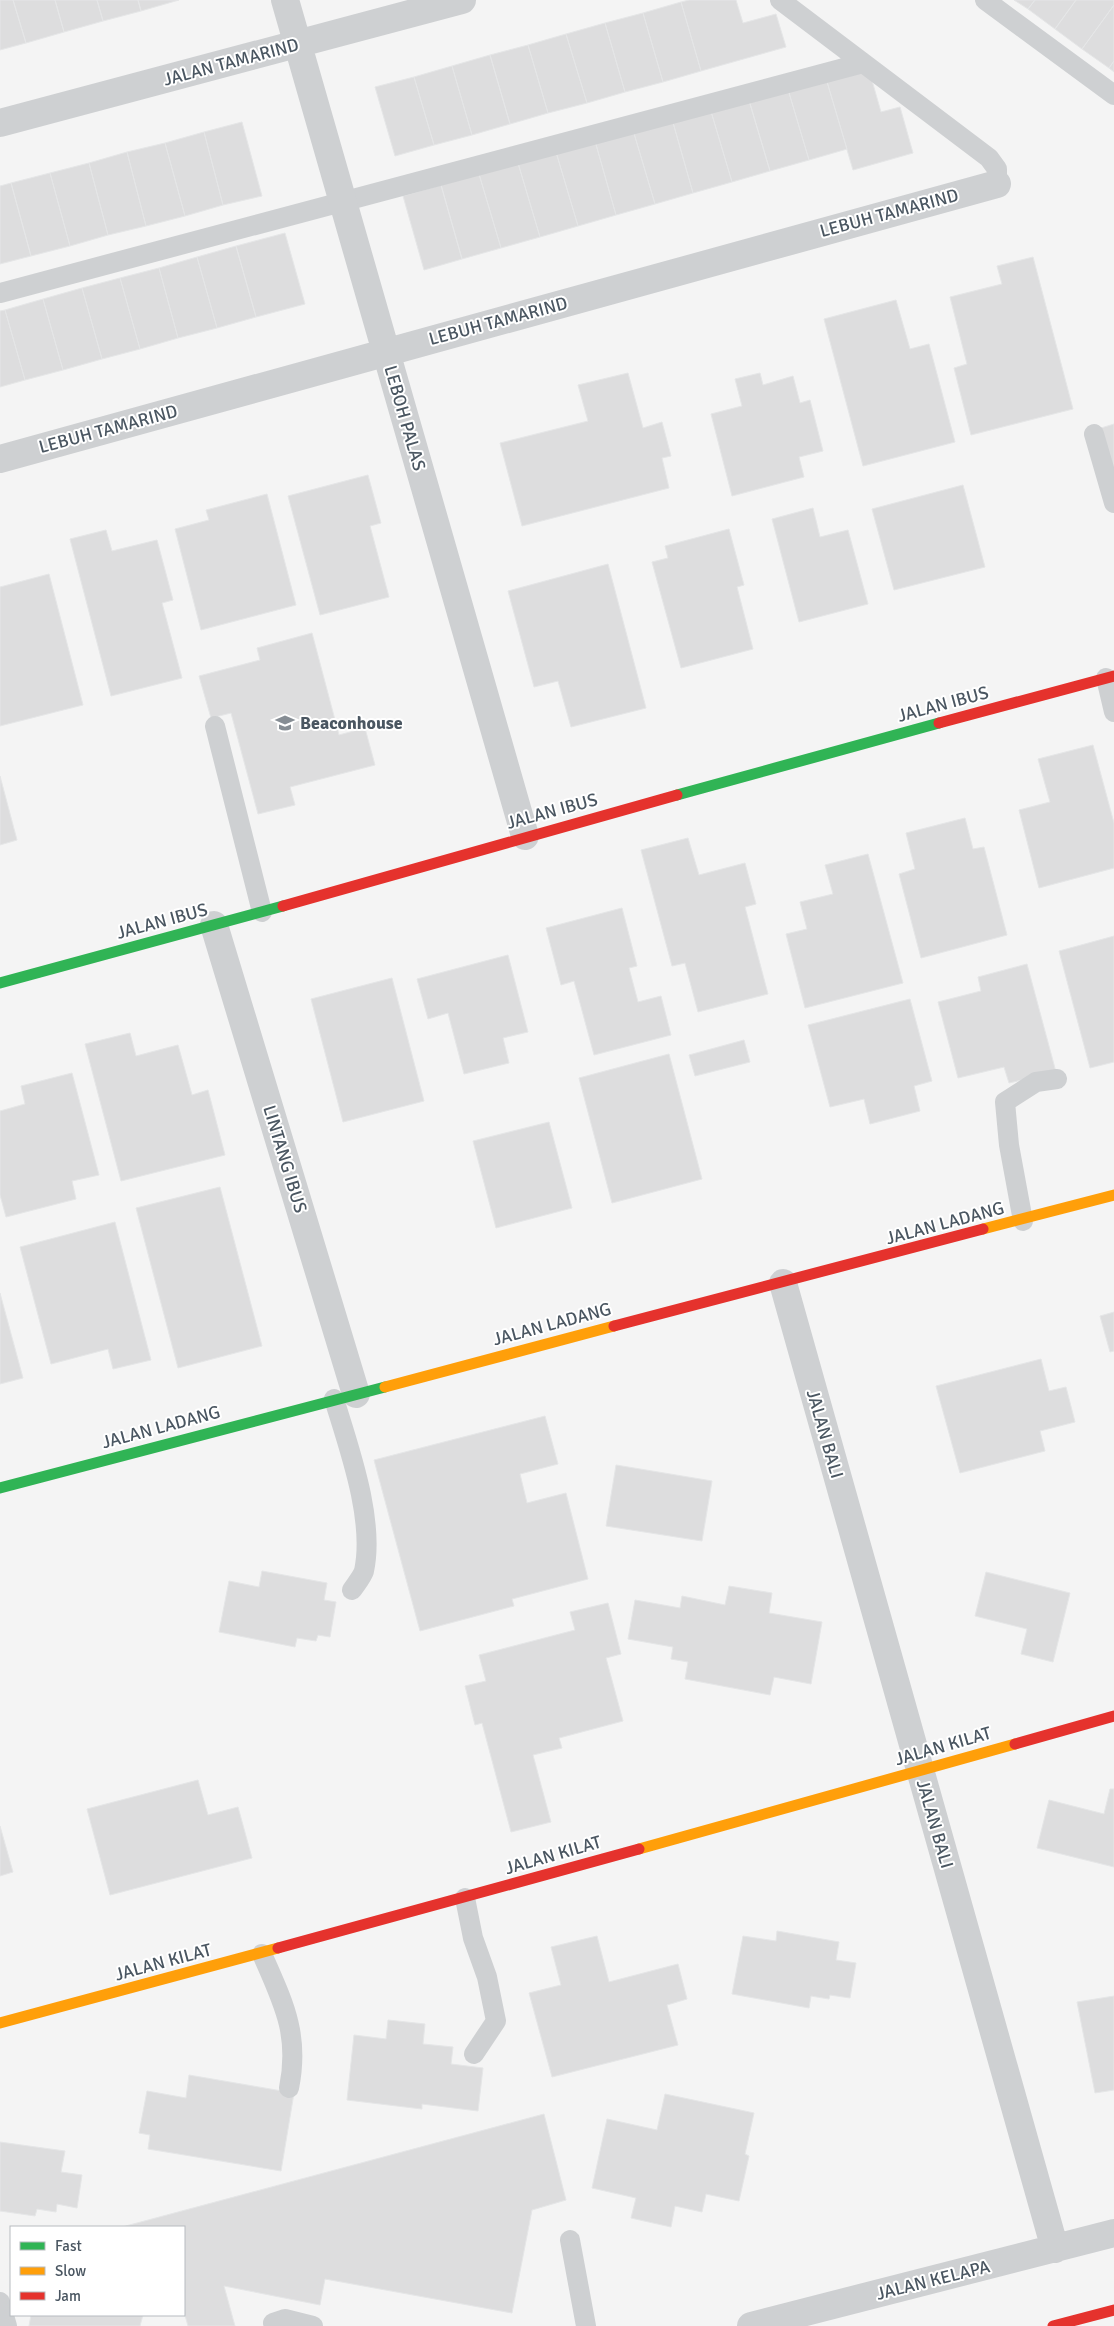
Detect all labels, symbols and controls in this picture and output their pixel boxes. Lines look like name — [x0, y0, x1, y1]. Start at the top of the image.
street label: JALAN TAMARIND — [161, 33, 301, 91]
street label: LEBUH TAMARIND — [817, 184, 961, 242]
street label: LEBUH TAMARIND — [426, 292, 570, 350]
street label: LEBOH PALAS — [379, 363, 431, 473]
street label: LEBUH TAMARIND — [36, 400, 180, 458]
street label: JALAN IBUS — [895, 681, 991, 727]
school or university icon: Beaconhouse — [274, 712, 296, 734]
place label: Beaconhouse — [300, 712, 403, 734]
street label: JALAN IBUS — [504, 788, 600, 834]
street label: JALAN IBUS — [114, 898, 210, 944]
street label: LINTANG IBUS — [258, 1102, 312, 1216]
street label: JALAN LADANG — [883, 1197, 1007, 1249]
street label: JALAN LADANG — [490, 1298, 614, 1350]
street label: JALAN BALI — [802, 1387, 848, 1481]
street label: JALAN LADANG — [99, 1401, 223, 1453]
street label: JALAN KILAT — [892, 1722, 994, 1770]
street label: JALAN BALI — [912, 1777, 958, 1871]
street label: JALAN KILAT — [502, 1831, 604, 1879]
street label: JALAN KILAT — [112, 1939, 214, 1985]
legend — [10, 2226, 185, 2316]
text: Fast — [55, 2237, 82, 2255]
street label: JALAN KELAPA — [874, 2255, 992, 2305]
text: Slow — [55, 2262, 86, 2280]
text: Jam — [55, 2287, 81, 2305]

